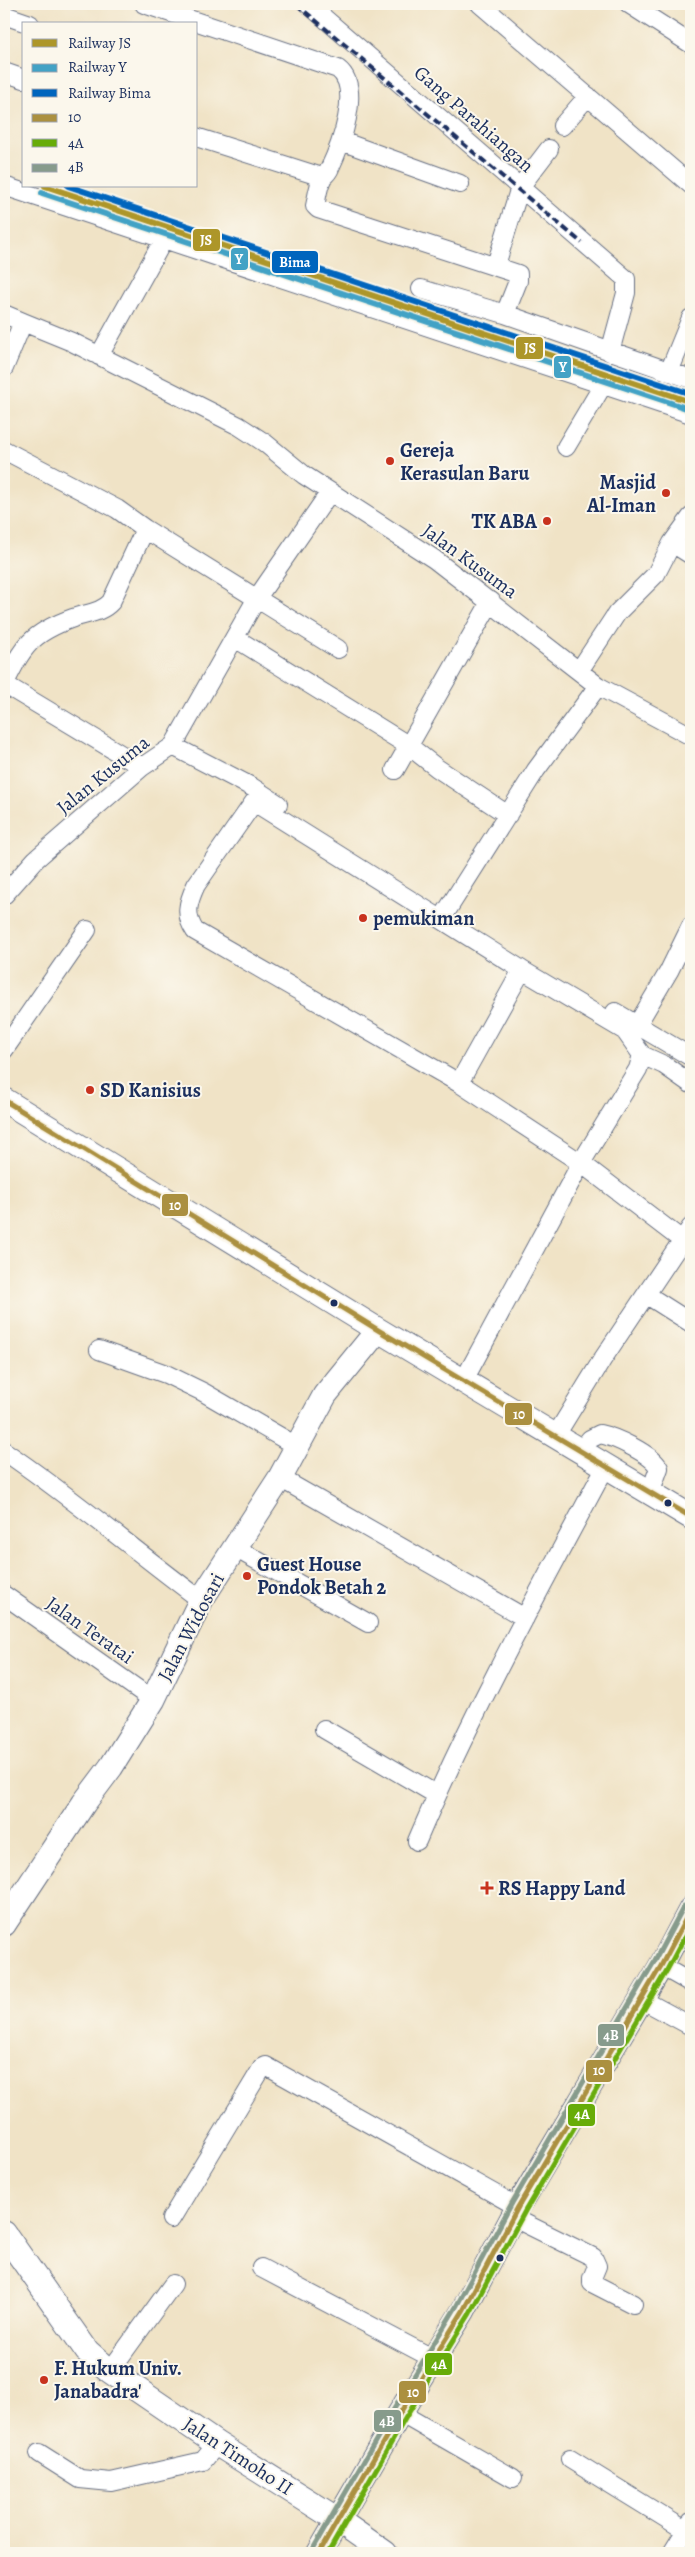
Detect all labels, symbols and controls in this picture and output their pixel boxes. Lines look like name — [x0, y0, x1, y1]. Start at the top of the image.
legend — [22, 22, 198, 188]
text: Railway JS — [68, 33, 131, 53]
text: Railway Y — [68, 57, 127, 77]
street label: Gang Parahiangan — [408, 59, 540, 179]
text: Railway Bima — [68, 83, 151, 103]
text: 10 — [68, 107, 81, 127]
text: 4A — [68, 133, 84, 153]
text: 4B — [68, 157, 84, 177]
line badge: JS — [192, 228, 221, 252]
text: JS — [200, 231, 212, 250]
line badge: Y — [230, 247, 249, 271]
text: Y — [234, 250, 244, 269]
line badge: Bima — [271, 250, 319, 274]
text: Bima — [279, 253, 311, 272]
line badge: JS — [515, 336, 544, 360]
text: JS — [524, 339, 536, 358]
line badge: Y — [553, 355, 572, 379]
text: Y — [558, 358, 568, 377]
place label: Gereja Kerasulan Baru — [400, 437, 530, 487]
marker: Gereja Kerasulan Baru — [384, 455, 396, 467]
place label: Masjid Al-Iman — [586, 469, 656, 519]
marker: Masjid Al-Iman — [660, 487, 672, 499]
place label: TK ABA — [472, 508, 537, 535]
marker: TK ABA — [541, 515, 553, 527]
street label: Jalan Kusuma — [417, 517, 524, 605]
street label: Jalan Kusuma — [51, 729, 156, 821]
place label: pemukiman — [373, 905, 475, 932]
marker: pemukiman — [357, 912, 369, 924]
place label: SD Kanisius — [100, 1077, 201, 1104]
marker: SD Kanisius — [84, 1084, 96, 1096]
line badge: 10 — [161, 1193, 189, 1217]
text: 10 — [169, 1196, 181, 1215]
unlabelled marker — [329, 1298, 339, 1308]
line badge: 10 — [504, 1402, 533, 1426]
text: 10 — [513, 1405, 525, 1424]
unlabelled marker — [663, 1498, 673, 1508]
place label: Guest House Pondok Betah 2 — [257, 1551, 387, 1601]
street label: Jalan Widosari — [151, 1568, 231, 1686]
marker: Guest House Pondok Betah 2 — [241, 1570, 253, 1582]
street label: Jalan Teratai — [41, 1590, 139, 1670]
place label: RS Happy Land — [498, 1875, 626, 1902]
marker: RS Happy Land — [480, 1881, 494, 1895]
line badge: 4B — [597, 2023, 625, 2047]
text: 4B — [603, 2026, 619, 2045]
line badge: 10 — [585, 2059, 613, 2083]
text: 10 — [593, 2061, 605, 2080]
line badge: 4A — [567, 2103, 596, 2127]
text: 4A — [574, 2105, 590, 2124]
unlabelled marker — [495, 2253, 505, 2263]
line badge: 4A — [424, 2352, 453, 2376]
place label: F. Hukum Univ. Janabadra' — [54, 2355, 182, 2405]
text: 4A — [431, 2355, 447, 2374]
marker: F. Hukum Univ. Janabadra' — [38, 2374, 50, 2386]
line badge: 10 — [398, 2380, 427, 2404]
text: 10 — [407, 2383, 419, 2402]
line badge: 4B — [373, 2409, 402, 2433]
street label: Jalan Timoho II — [178, 2410, 298, 2502]
text: 4B — [379, 2412, 395, 2431]

